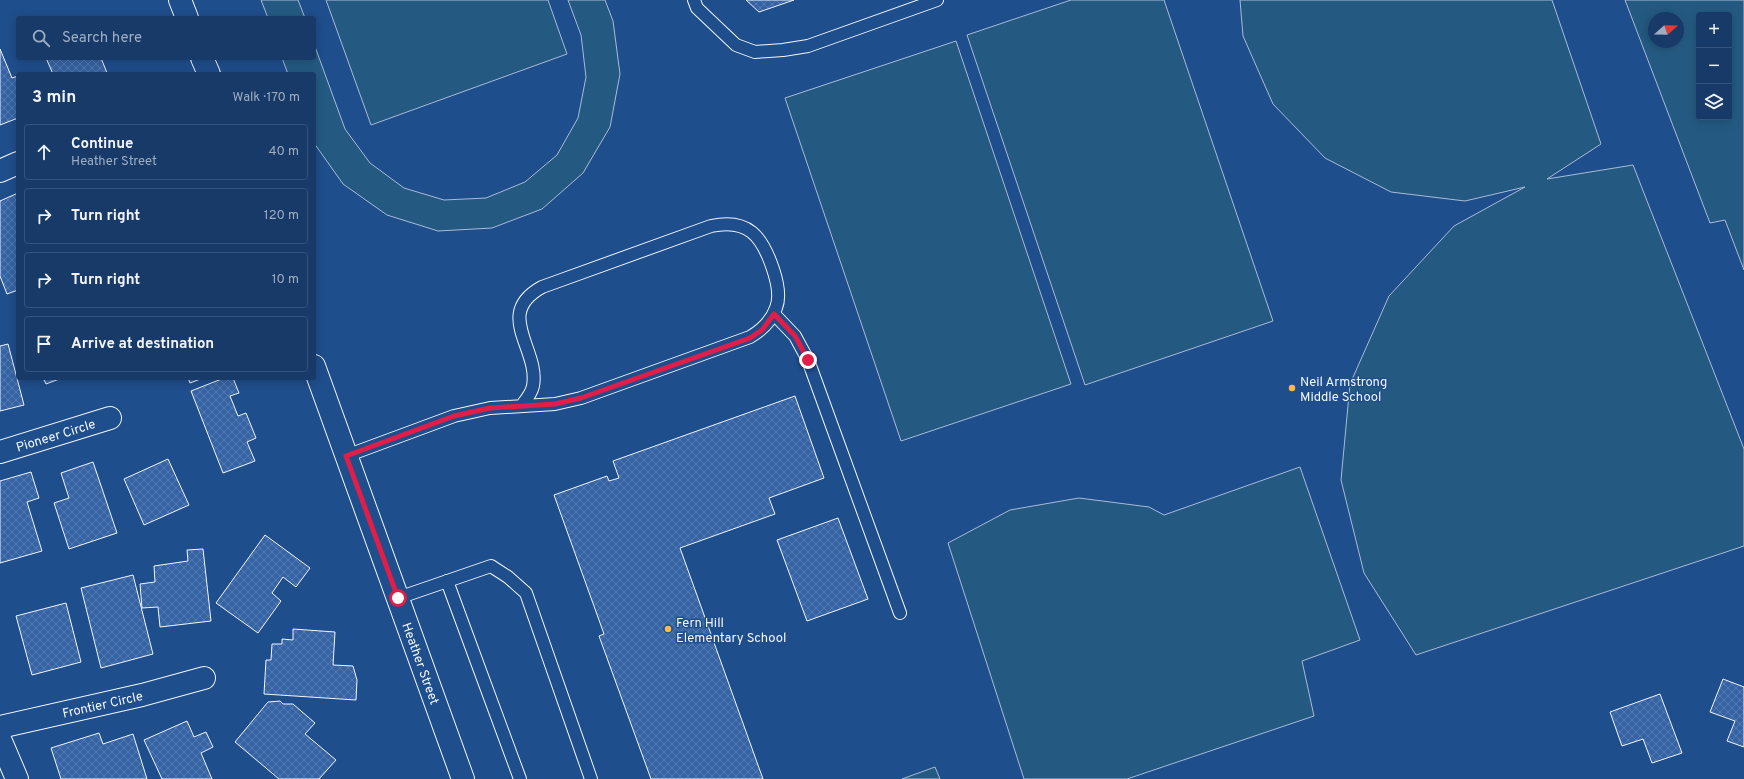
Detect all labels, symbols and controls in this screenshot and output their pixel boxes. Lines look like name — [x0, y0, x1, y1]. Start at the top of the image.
north arrow — [1648, 12, 1684, 48]
map controls — [1696, 12, 1732, 120]
button: + — [1696, 12, 1732, 48]
search box — [16, 16, 316, 60]
icon: search — [30, 27, 52, 49]
text: Search here — [62, 29, 142, 48]
button: − — [1696, 48, 1732, 84]
button: layers — [1696, 84, 1732, 120]
text: 3 min — [32, 87, 76, 109]
text: Walk · 170 m — [233, 90, 300, 106]
text: Continue — [71, 135, 133, 154]
icon: ahead — [33, 141, 55, 163]
text: 40 m — [269, 144, 299, 160]
text: Heather Street — [71, 154, 157, 170]
icon: right — [33, 205, 55, 227]
text: Turn right — [71, 207, 140, 226]
text: 120 m — [264, 208, 299, 224]
icon: right — [33, 269, 55, 291]
text: Turn right — [71, 271, 140, 290]
text: 10 m — [272, 272, 299, 288]
icon: arrive — [33, 333, 55, 355]
text: Arrive at destination — [71, 335, 214, 354]
route end — [799, 351, 817, 369]
place label: Neil Armstrong Middle School — [1300, 375, 1387, 406]
marker: Neil Armstrong Middle School — [1287, 383, 1297, 393]
street label: Pioneer Circle — [14, 417, 98, 457]
route start — [389, 589, 407, 607]
place label: Fern Hill Elementary School — [676, 616, 786, 647]
street label: Heather Street — [397, 621, 442, 707]
marker: Fern Hill Elementary School — [663, 624, 673, 634]
street label: Frontier Circle — [61, 689, 145, 723]

